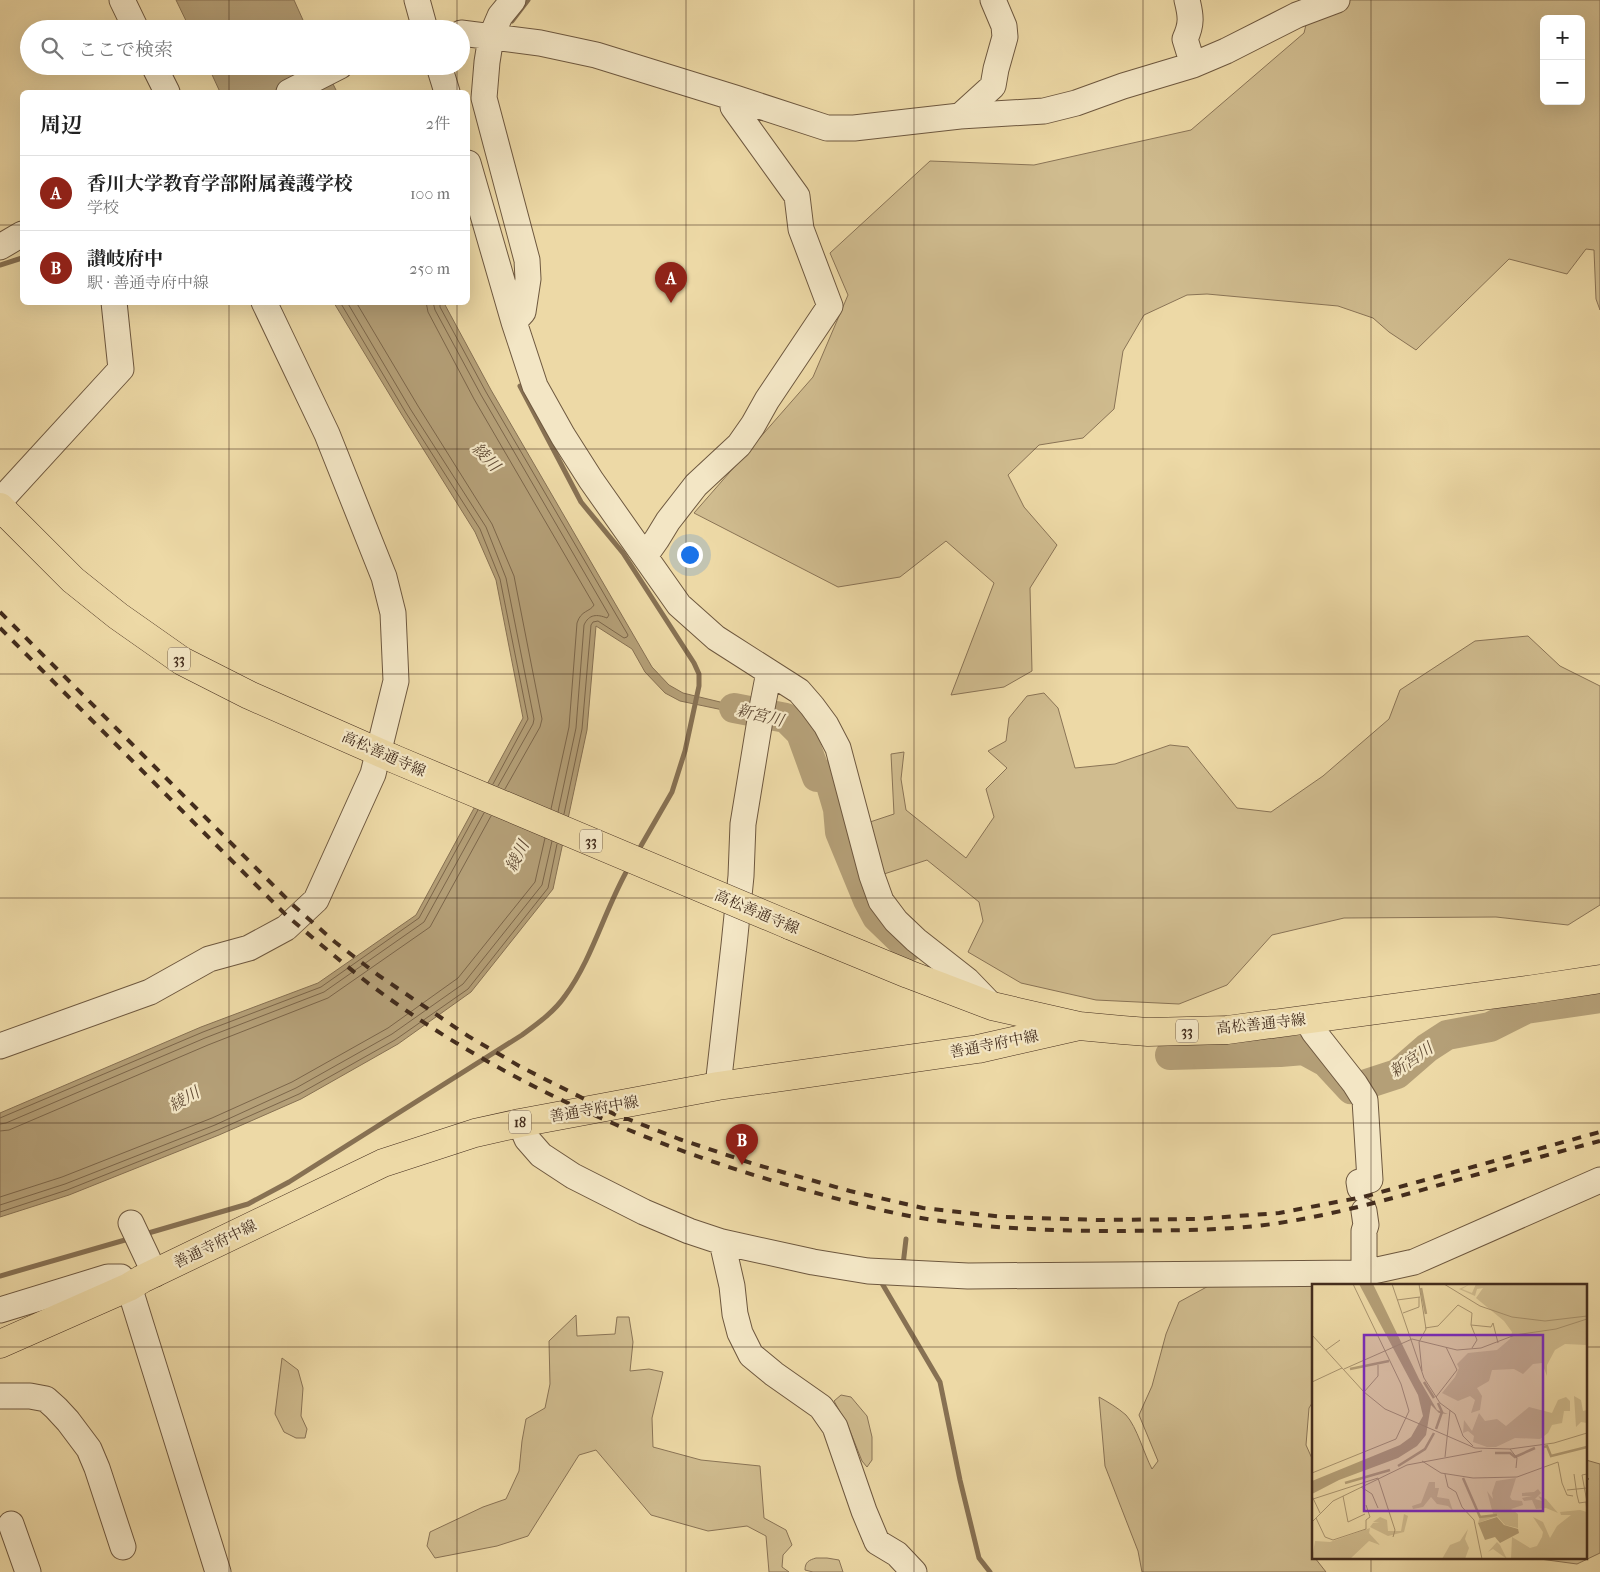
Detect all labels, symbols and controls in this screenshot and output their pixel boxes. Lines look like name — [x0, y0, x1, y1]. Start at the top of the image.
map controls — [1540, 15, 1585, 105]
button: + — [1540, 15, 1585, 60]
search box — [20, 20, 470, 75]
icon: search — [38, 34, 66, 62]
text: ここで検索 — [78, 39, 173, 61]
button: − — [1540, 60, 1585, 105]
text: 周辺 — [40, 113, 82, 137]
text: 2件 — [426, 114, 450, 133]
text: 香川大学教育学部附属養護学校 — [87, 173, 353, 195]
text: A — [51, 184, 61, 203]
text: 100 m — [410, 184, 450, 203]
text: 学校 — [87, 198, 119, 217]
text: 讃岐府中 — [87, 248, 163, 270]
text: B — [51, 259, 61, 278]
text: 250 m — [409, 259, 450, 278]
pin: A — [655, 262, 687, 303]
text: 駅 · 善通寺府中線 — [87, 273, 209, 292]
water label: 綾川 — [468, 439, 505, 477]
your location — [677, 542, 703, 568]
road number: 33 — [168, 648, 190, 671]
water label: 新宮川 — [734, 700, 788, 731]
street label: 高松善通寺線 — [339, 727, 429, 781]
road number: 33 — [580, 829, 602, 852]
water label: 綾川 — [501, 836, 534, 875]
street label: 高松善通寺線 — [712, 886, 802, 938]
street label: 高松善通寺線 — [1215, 1010, 1307, 1038]
road number: 33 — [1176, 1019, 1198, 1042]
street label: 善通寺府中線 — [948, 1027, 1040, 1061]
water label: 新宮川 — [1386, 1038, 1438, 1081]
water label: 綾川 — [165, 1082, 204, 1115]
street label: 善通寺府中線 — [548, 1092, 640, 1126]
road number: 18 — [509, 1110, 531, 1134]
pin: B — [726, 1124, 758, 1165]
street label: 善通寺府中線 — [171, 1216, 259, 1272]
inset map — [1312, 1284, 1588, 1560]

